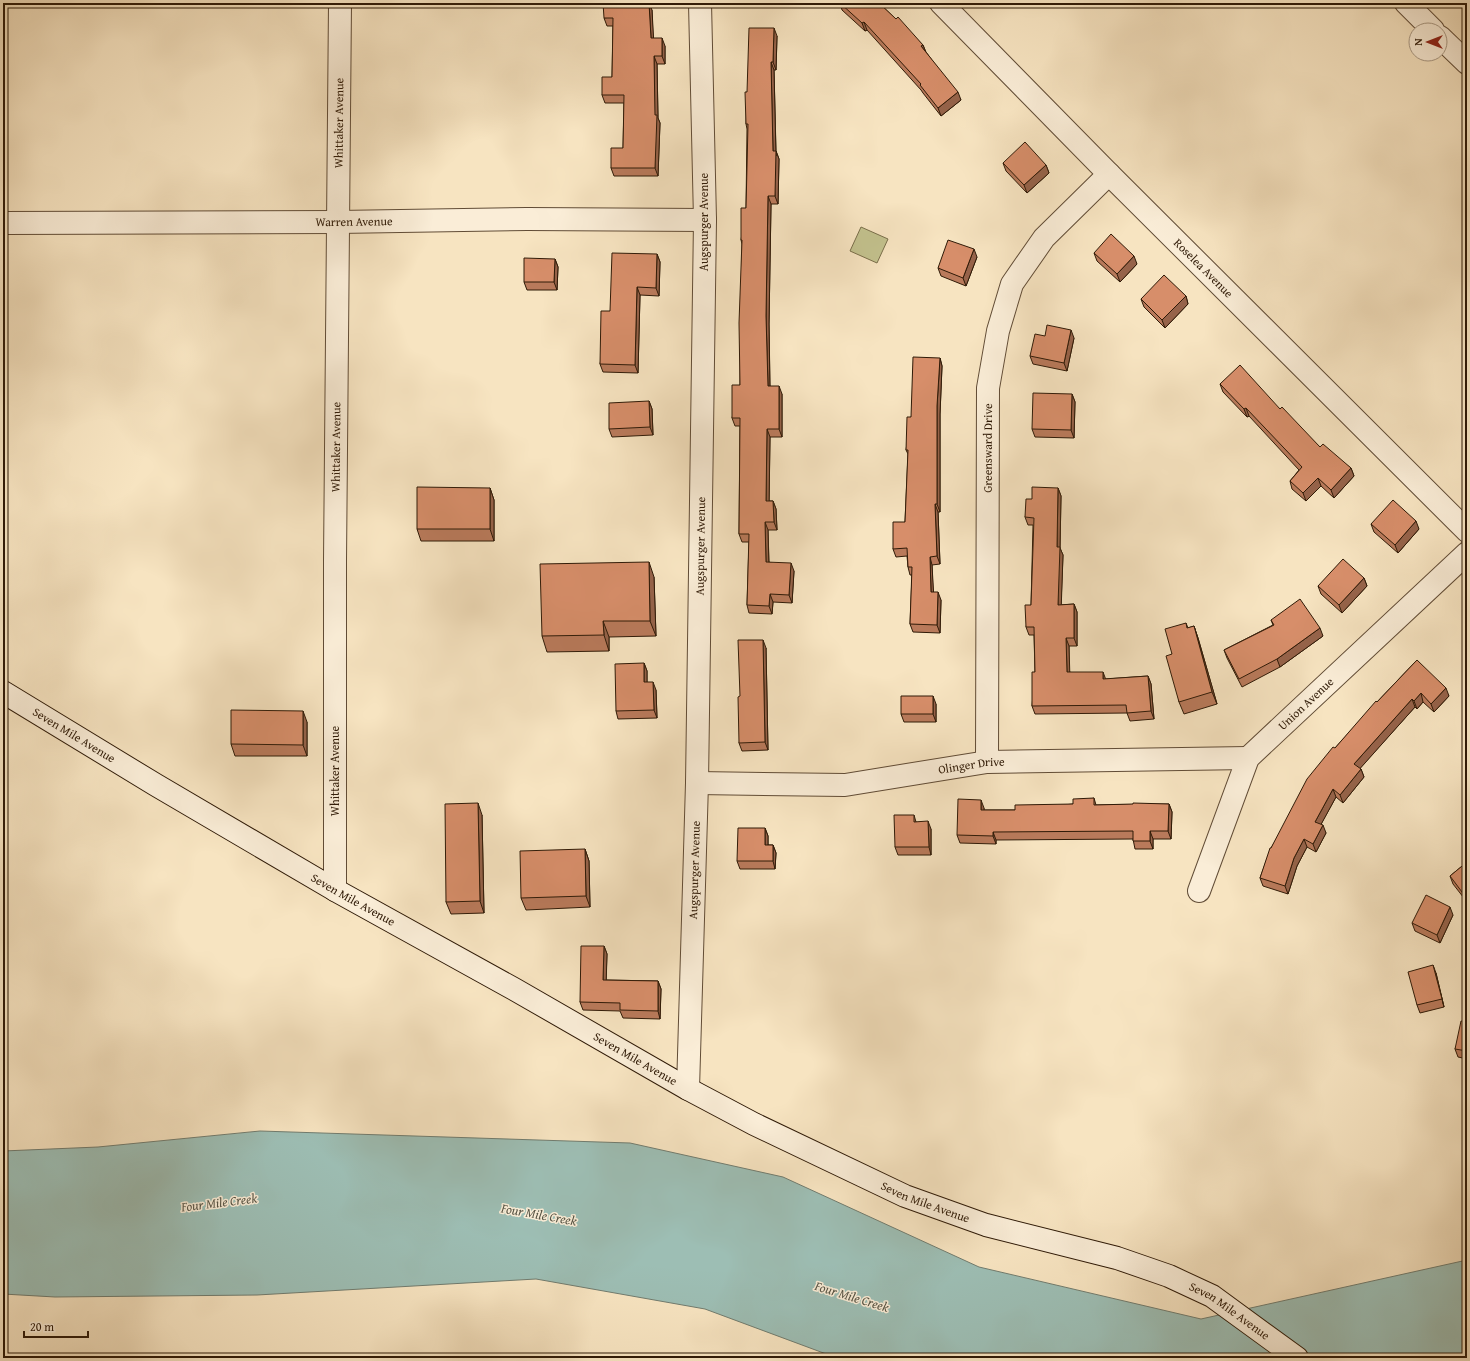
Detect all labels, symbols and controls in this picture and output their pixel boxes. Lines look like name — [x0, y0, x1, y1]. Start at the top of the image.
north arrow — [1408, 22, 1448, 62]
text: N — [1410, 38, 1426, 46]
street label: Whittaker Avenue — [330, 77, 347, 168]
street label: Augspurger Avenue — [695, 172, 712, 271]
street label: Warren Avenue — [315, 212, 393, 230]
street label: Roselea Avenue — [1170, 234, 1238, 301]
street label: Whittaker Avenue — [327, 401, 344, 492]
street label: Greensward Drive — [979, 403, 996, 493]
street label: Augspurger Avenue — [691, 496, 709, 596]
street label: Union Avenue — [1274, 673, 1337, 734]
street label: Seven Mile Avenue — [30, 703, 119, 767]
street label: Whittaker Avenue — [326, 725, 343, 816]
street label: Olinger Drive — [937, 753, 1005, 778]
street label: Augspurger Avenue — [684, 820, 704, 920]
street label: Seven Mile Avenue — [308, 869, 399, 930]
street label: Seven Mile Avenue — [591, 1027, 681, 1089]
street label: Seven Mile Avenue — [878, 1177, 973, 1227]
water label: Four Mile Creek — [179, 1188, 258, 1217]
water label: Four Mile Creek — [499, 1198, 578, 1231]
water label: Four Mile Creek — [812, 1276, 891, 1317]
street label: Seven Mile Avenue — [1186, 1278, 1274, 1344]
scale bar — [24, 1313, 88, 1339]
text: 20 m — [30, 1318, 54, 1335]

